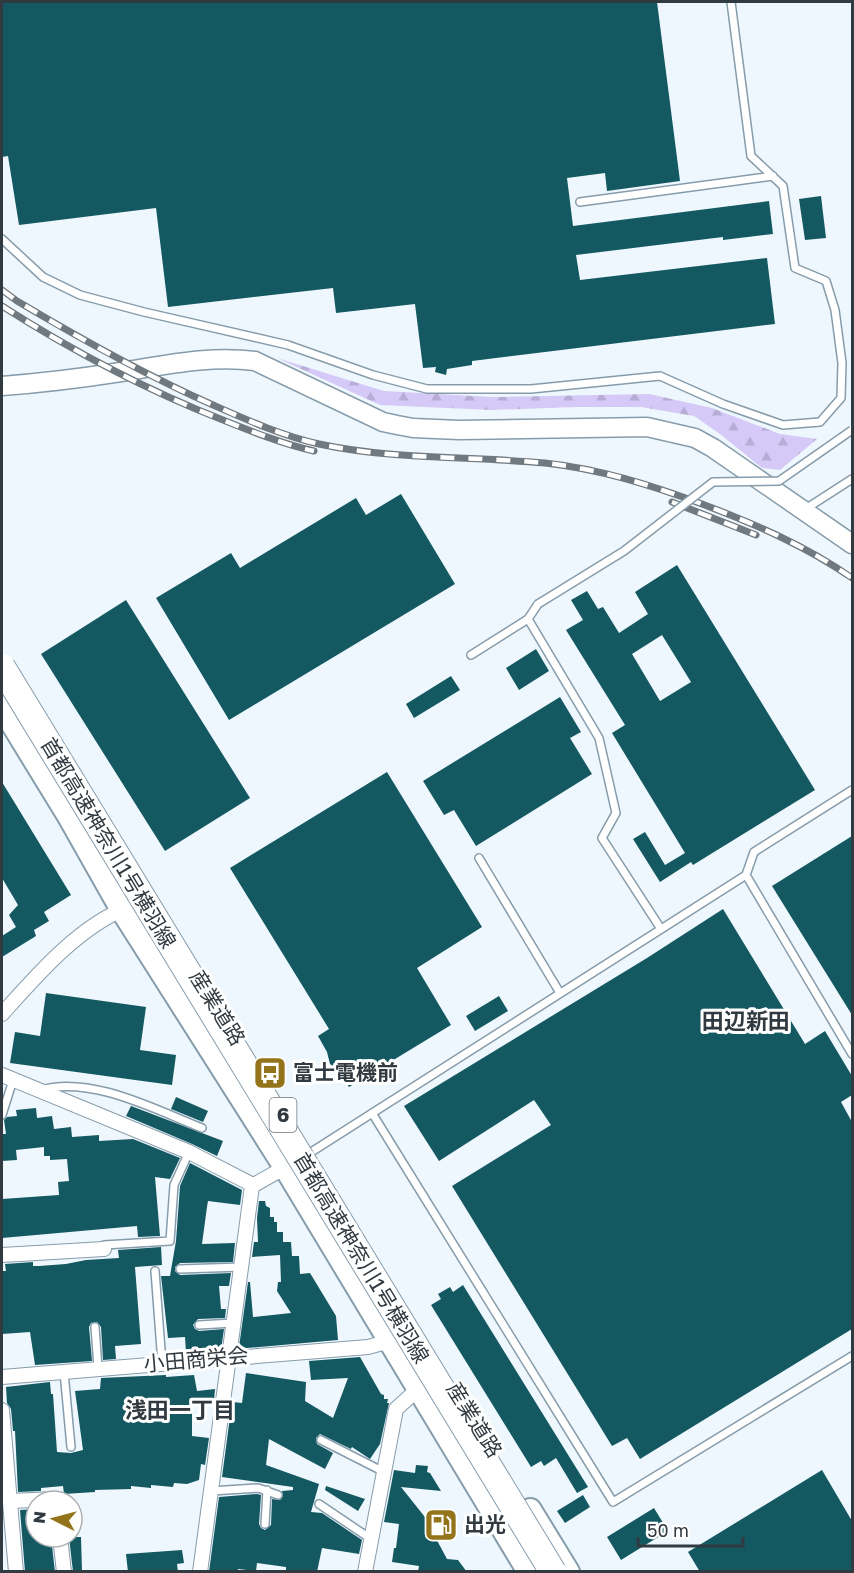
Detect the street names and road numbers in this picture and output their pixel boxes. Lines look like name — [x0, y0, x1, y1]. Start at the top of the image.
street label: 首都高速神奈川1号横羽線 — [36, 732, 182, 953]
street label: 産業道路 — [185, 965, 251, 1050]
road number: 6 — [270, 1098, 296, 1132]
street label: 首都高速神奈川1号横羽線 — [289, 1147, 435, 1368]
street label: 小田商栄会 — [142, 1341, 249, 1377]
street label: 産業道路 — [442, 1377, 508, 1462]

